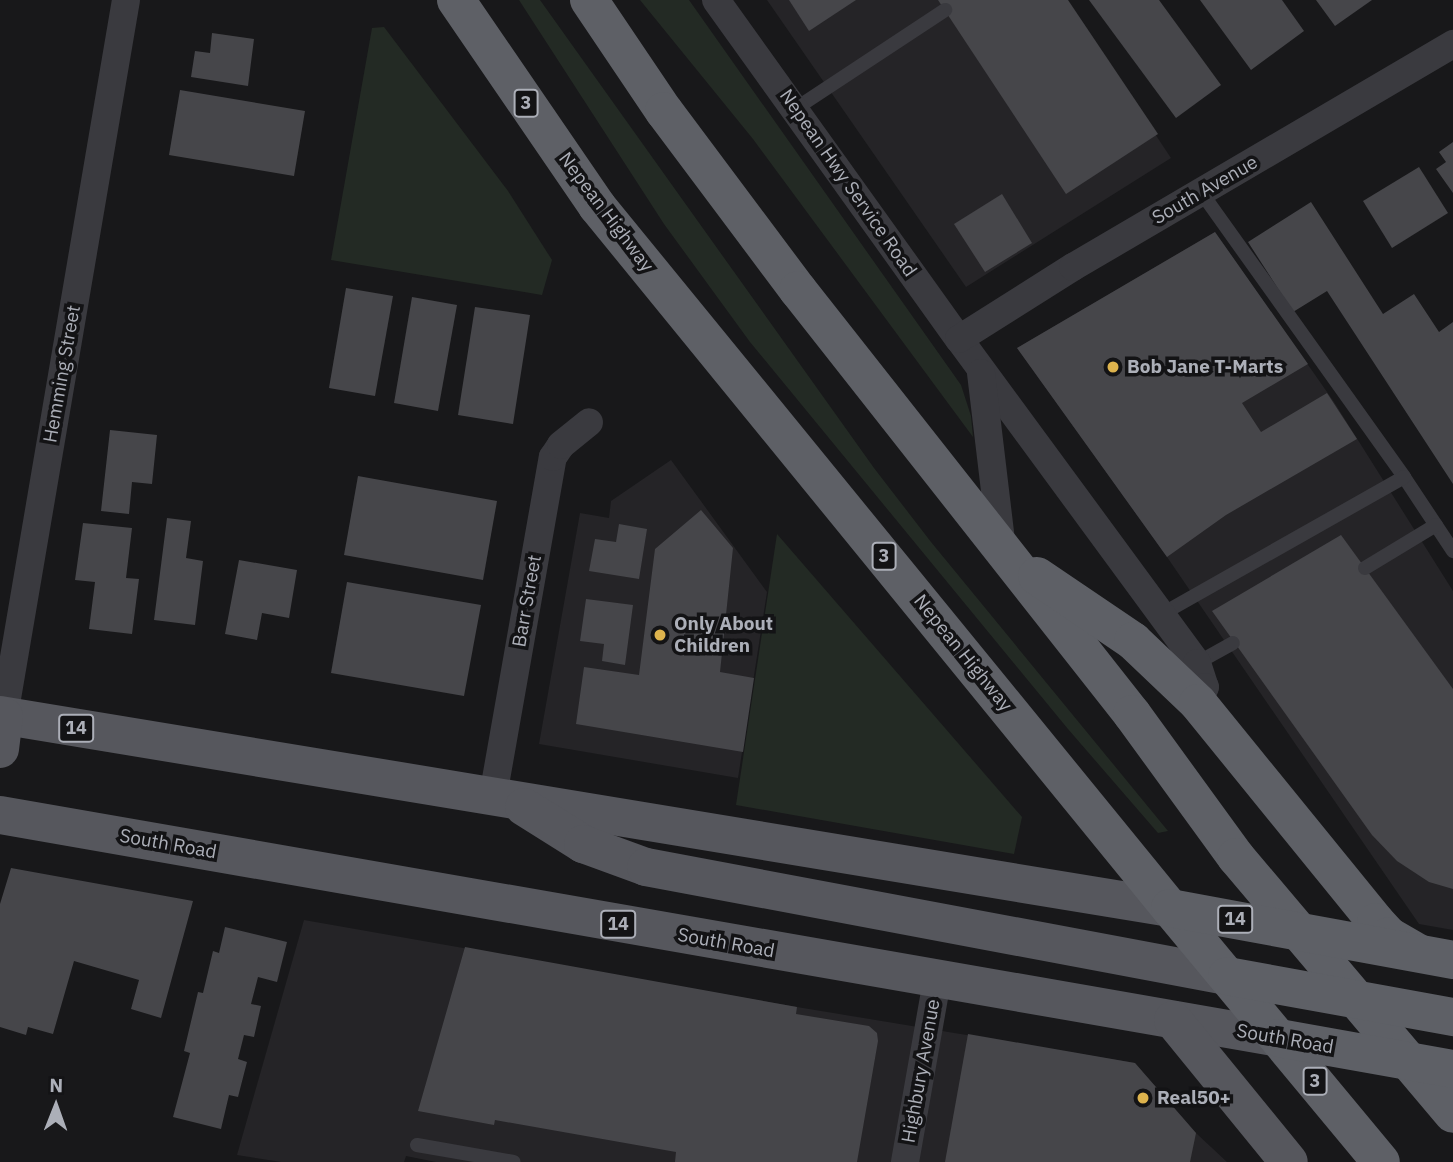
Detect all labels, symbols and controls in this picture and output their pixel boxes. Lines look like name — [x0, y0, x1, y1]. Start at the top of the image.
street label: Nepean Hwy Service Road — [775, 85, 921, 281]
road number: 3 — [512, 88, 540, 118]
street label: Nepean Highway — [554, 148, 658, 276]
street label: South Avenue — [1148, 151, 1262, 229]
street label: Hemming Street — [39, 303, 85, 445]
place label: Bob Jane T-Marts — [1127, 356, 1283, 378]
marker: Bob Jane T-Marts — [1105, 359, 1121, 375]
road number: 3 — [870, 542, 898, 570]
street label: Barr Street — [508, 553, 546, 649]
street label: Nepean Highway — [909, 590, 1017, 716]
place label: Only About Children — [674, 613, 773, 657]
marker: Only About Children — [652, 627, 668, 643]
road number: 14 — [57, 714, 95, 742]
street label: South Road — [118, 824, 218, 864]
road number: 14 — [1216, 904, 1254, 934]
road number: 14 — [599, 909, 637, 939]
street label: South Road — [676, 923, 776, 963]
street label: Highbury Avenue — [897, 997, 945, 1145]
street label: South Road — [1235, 1019, 1335, 1059]
road number: 3 — [1301, 1066, 1329, 1096]
north arrow — [21, 1071, 91, 1141]
text: N — [49, 1073, 63, 1097]
place label: Real50+ — [1157, 1087, 1231, 1109]
marker: Real50+ — [1135, 1090, 1151, 1106]

